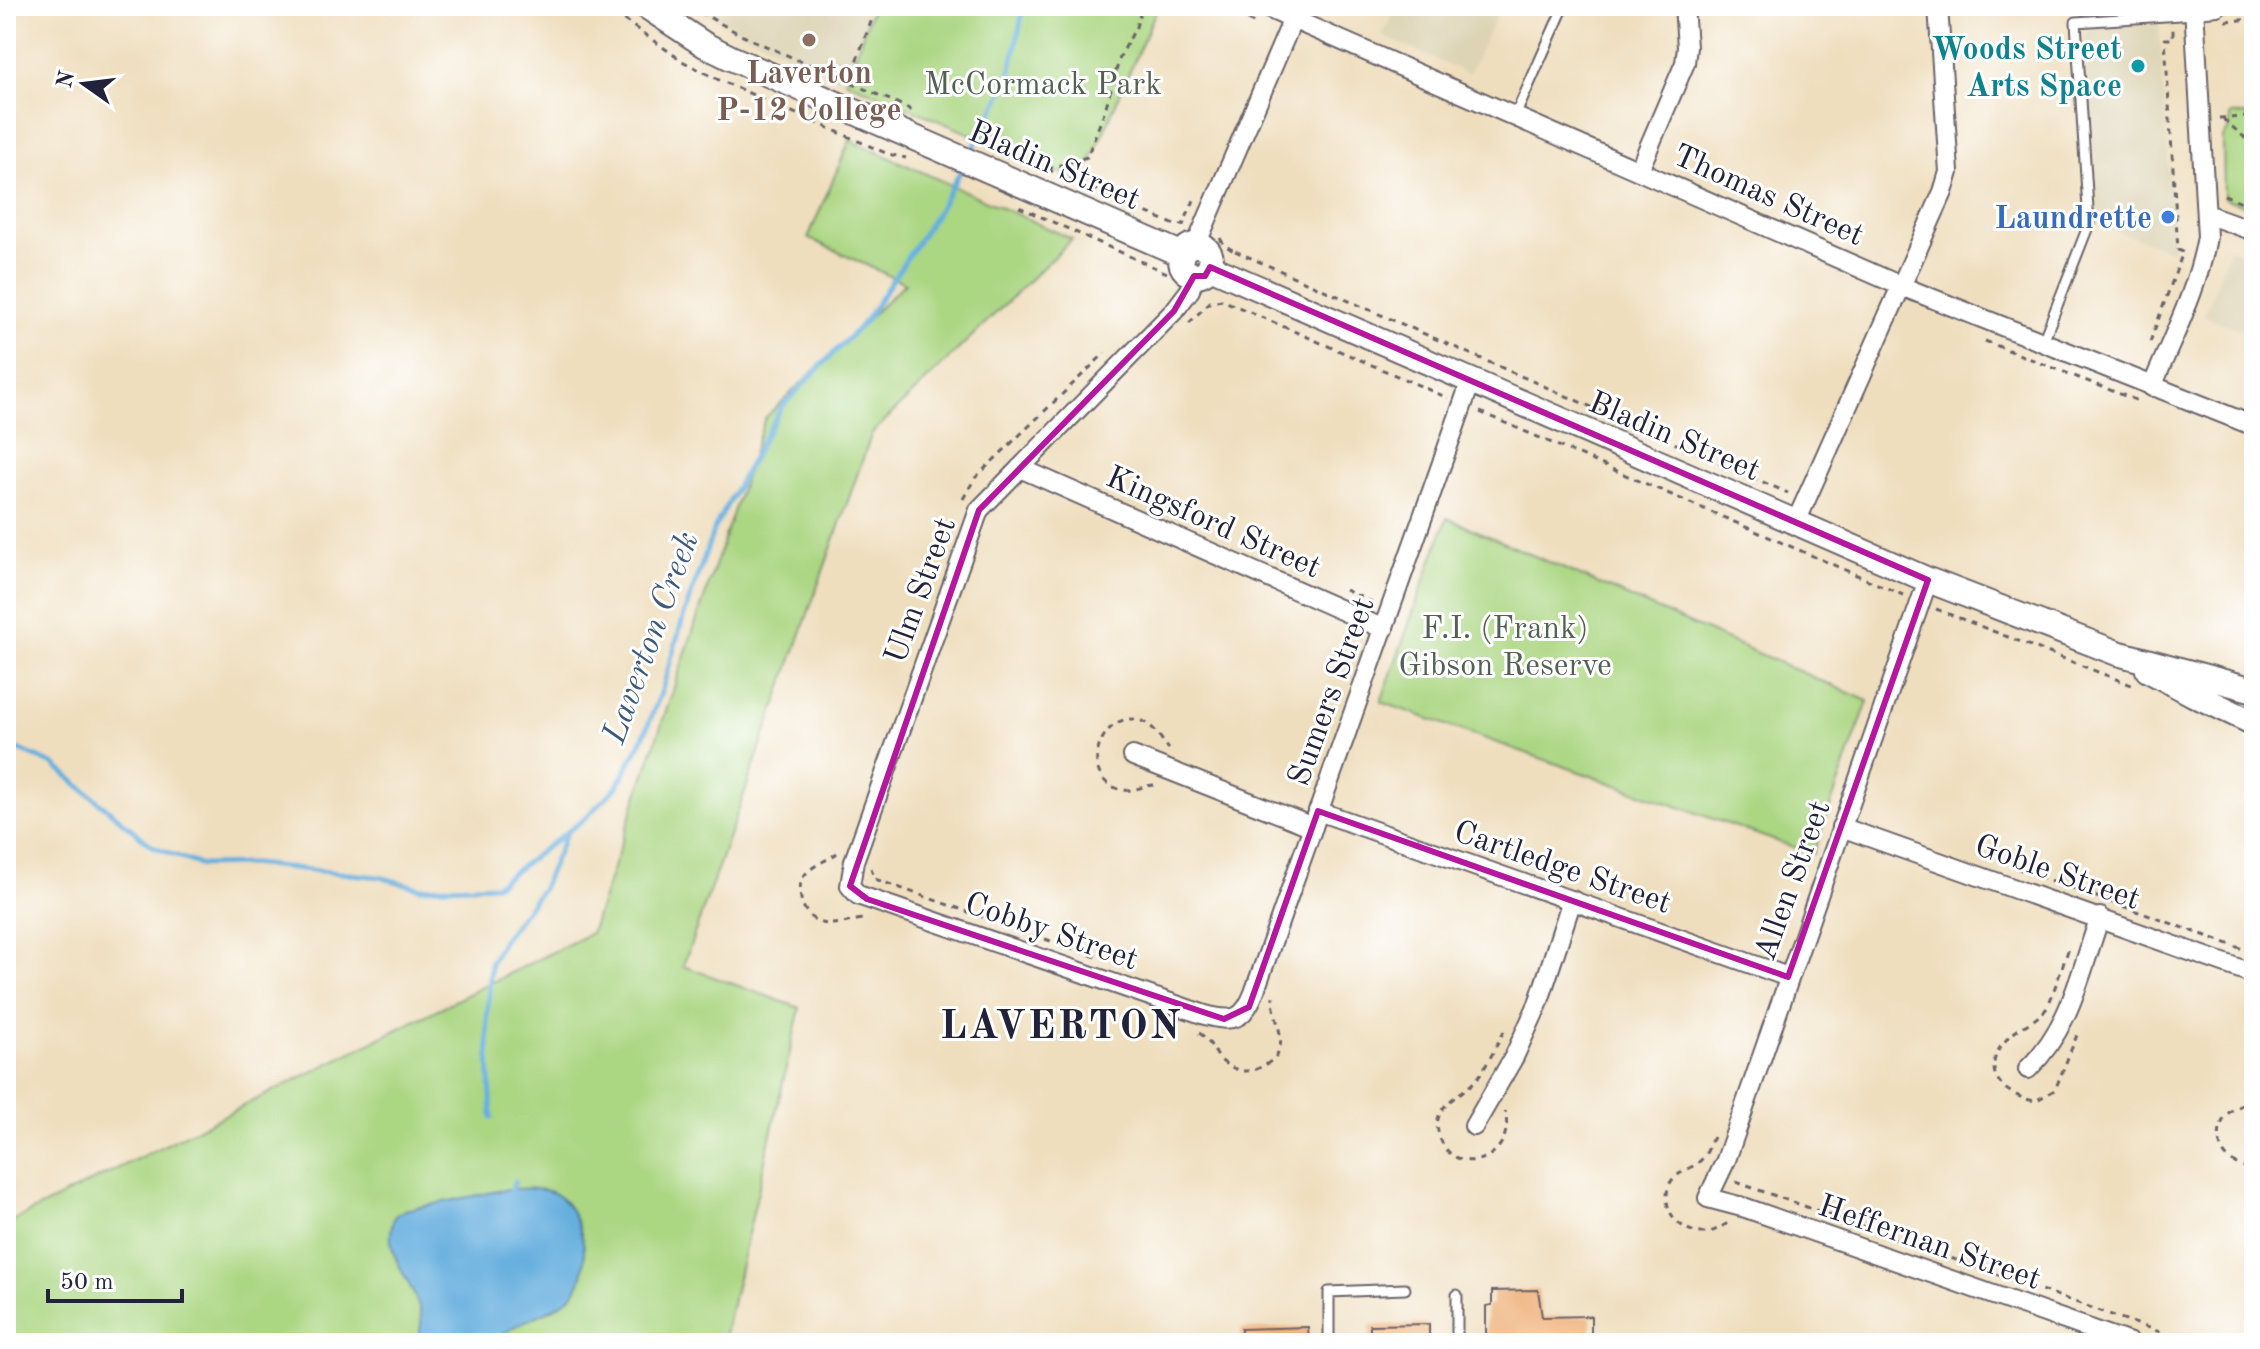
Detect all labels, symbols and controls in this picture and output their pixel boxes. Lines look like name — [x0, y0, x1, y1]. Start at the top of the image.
marker: Laverton P-12 College — [800, 31, 818, 49]
place label: Woods Street Arts Space — [1931, 35, 2122, 104]
north arrow — [44, 44, 124, 124]
marker: Woods Street Arts Space — [2129, 57, 2147, 75]
place label: Laverton P-12 College — [716, 59, 902, 128]
text: N — [54, 69, 79, 90]
park label: McCormack Park — [924, 70, 1162, 102]
street label: Bladin Street — [963, 116, 1144, 217]
street label: Thomas Street — [1668, 140, 1868, 253]
place label: Laundrette — [1994, 204, 2152, 236]
marker: Laundrette — [2159, 208, 2177, 226]
street label: Bladin Street — [1583, 387, 1764, 488]
street label: Kingsford Street — [1101, 462, 1325, 585]
street label: Ulm Street — [881, 514, 963, 668]
water label: Laverton Creek — [597, 528, 706, 749]
street label: Sumers Street — [1284, 594, 1382, 790]
park label: F.I. (Frank) Gibson Reserve — [1398, 614, 1612, 683]
street label: Allen Street — [1750, 797, 1837, 965]
street label: Cartledge Street — [1449, 817, 1675, 921]
street label: Goble Street — [1970, 831, 2144, 917]
street label: Cobby Street — [960, 888, 1142, 977]
district label: LAVERTON — [940, 1008, 1182, 1048]
street label: Heffernan Street — [1814, 1191, 2044, 1297]
scale bar — [48, 1253, 182, 1303]
text: 50 m — [60, 1271, 114, 1295]

